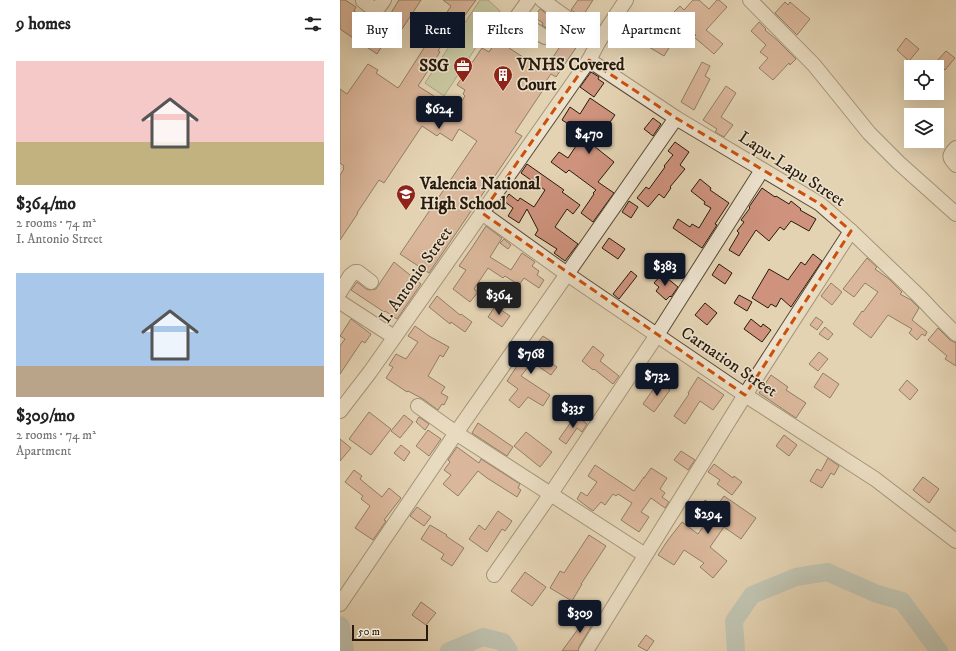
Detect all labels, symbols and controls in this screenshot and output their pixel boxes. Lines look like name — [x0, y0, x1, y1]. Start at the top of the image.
chip: Buy — [352, 12, 402, 48]
chip: Rent — [410, 12, 465, 48]
chip: Filters — [473, 12, 538, 48]
chip: New — [546, 12, 600, 48]
chip: Apartment — [608, 12, 695, 48]
text: 9 homes — [16, 13, 71, 35]
icon: filters — [302, 13, 324, 35]
place label: VNHS Covered Court — [516, 54, 625, 96]
place label: SSG — [419, 55, 449, 77]
office icon: SSG — [452, 55, 474, 83]
map controls — [904, 60, 944, 148]
button: locate — [904, 60, 944, 100]
building icon: VNHS Covered Court — [492, 64, 514, 92]
icon: home — [134, 87, 206, 159]
pin: $624 — [415, 96, 463, 130]
text: $624 — [425, 101, 453, 117]
button: layers — [904, 108, 944, 148]
pin: $470 — [565, 121, 613, 155]
text: $470 — [575, 126, 603, 142]
street label: Lapu-Lapu Street — [734, 126, 850, 212]
place label: Valencia National High School — [419, 173, 541, 215]
school or university icon: Valencia National High School — [395, 183, 417, 211]
text: $364/mo — [16, 193, 76, 215]
text: 2 rooms · 74 m² — [16, 215, 96, 231]
street label: I. Antonio Street — [374, 222, 458, 328]
text: I. Antonio Street — [16, 231, 103, 247]
pin: $383 — [641, 253, 689, 287]
text: $383 — [653, 258, 677, 274]
pin: $364 — [475, 282, 523, 316]
text: $364 — [486, 287, 512, 303]
icon: home — [134, 299, 206, 371]
street label: Carnation Street — [677, 322, 782, 403]
pin: $768 — [507, 341, 555, 375]
text: $768 — [517, 346, 545, 362]
pin: $732 — [633, 363, 681, 397]
text: $732 — [644, 368, 670, 384]
pin: $335 — [549, 395, 597, 429]
text: $335 — [561, 400, 585, 416]
text: $309/mo — [16, 405, 75, 427]
text: 2 rooms · 74 m² — [16, 427, 96, 443]
text: Apartment — [16, 443, 71, 459]
pin: $294 — [684, 501, 732, 535]
text: $294 — [694, 506, 722, 522]
pin: $309 — [556, 600, 604, 634]
text: $309 — [567, 605, 593, 621]
scale bar — [352, 623, 428, 642]
text: 50 m — [358, 625, 380, 639]

